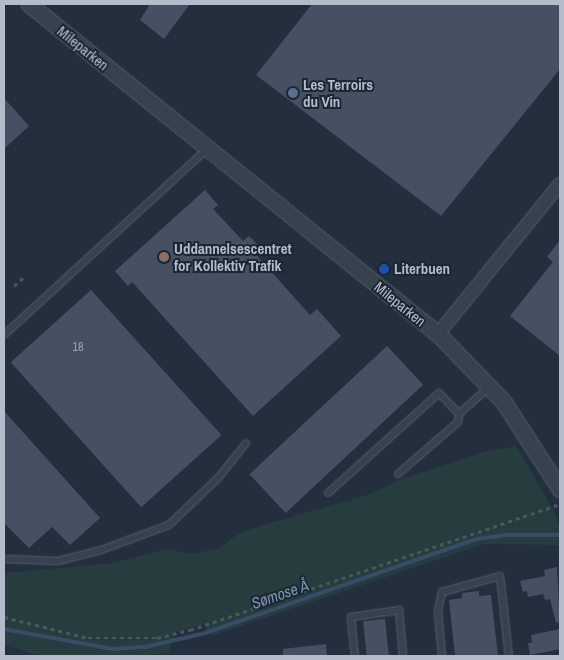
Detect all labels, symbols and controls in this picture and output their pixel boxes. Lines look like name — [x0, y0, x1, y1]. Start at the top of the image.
street label: Mileparken — [54, 22, 112, 74]
place label: Les Terroirs du Vin — [303, 75, 373, 110]
marker: Les Terroirs du Vin — [287, 87, 299, 99]
place label: Uddannelsescentret for Kollektiv Trafik — [174, 239, 292, 274]
marker: Uddannelsescentret for Kollektiv Trafik — [158, 251, 170, 263]
place label: Literbuen — [394, 260, 450, 278]
marker: Literbuen — [378, 263, 390, 275]
street label: Mileparken — [371, 278, 429, 330]
house number: 18 — [73, 341, 83, 355]
water label: Sømose Å — [248, 575, 312, 613]

